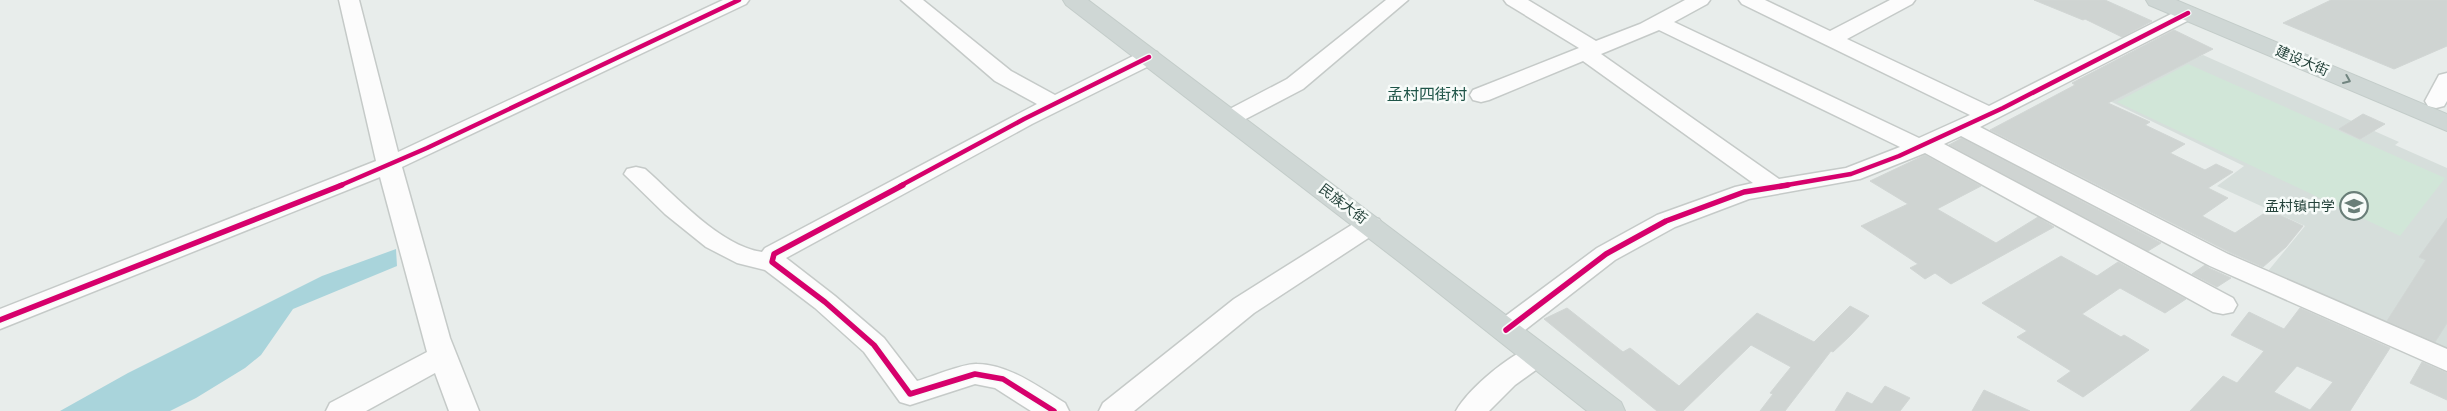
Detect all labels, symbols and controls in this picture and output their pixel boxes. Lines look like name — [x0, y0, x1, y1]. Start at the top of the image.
street label: 建设大街 — [2273, 42, 2331, 80]
one-way arrow — [2342, 74, 2351, 85]
district label: 孟村四街村 — [1387, 85, 1467, 104]
street label: 民族大街 — [1316, 180, 1370, 228]
school or university icon: 孟村镇中学 — [2339, 191, 2369, 221]
place label: 孟村镇中学 — [2265, 198, 2335, 215]

